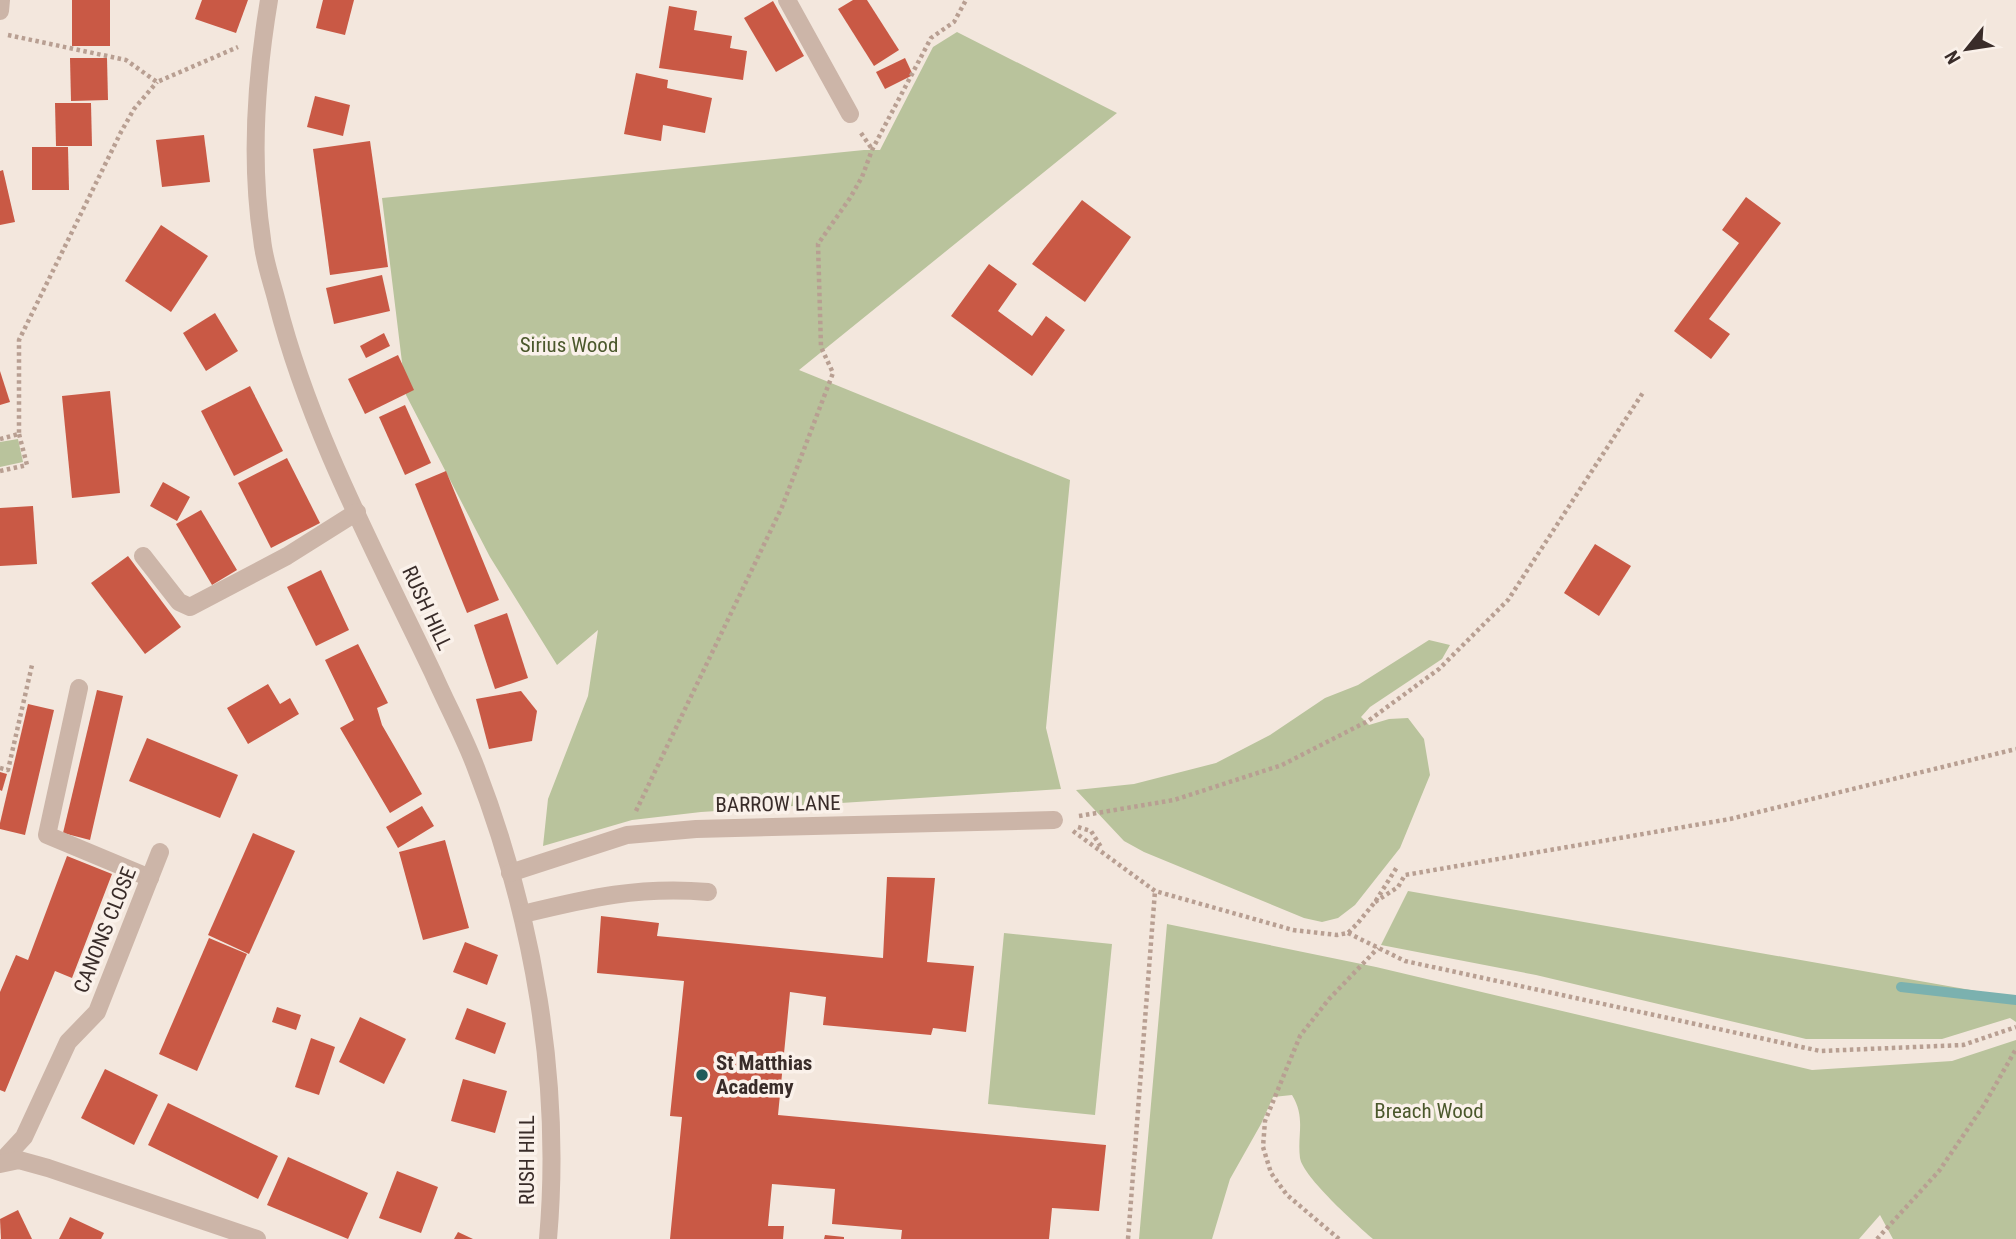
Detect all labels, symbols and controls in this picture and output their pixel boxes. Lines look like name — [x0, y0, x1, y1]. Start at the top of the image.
north arrow — [1932, 14, 2002, 84]
text: N — [1940, 46, 1966, 68]
park label: Sirius Wood — [520, 333, 618, 357]
street label: RUSH HILL — [397, 562, 457, 654]
street label: BARROW LANE — [715, 791, 841, 817]
street label: CANONS CLOSE — [69, 864, 141, 996]
place label: St Matthias Academy — [716, 1051, 812, 1099]
marker: St Matthias Academy — [694, 1067, 710, 1083]
park label: Breach Wood — [1374, 1099, 1484, 1123]
street label: RUSH HILL — [515, 1115, 539, 1205]

